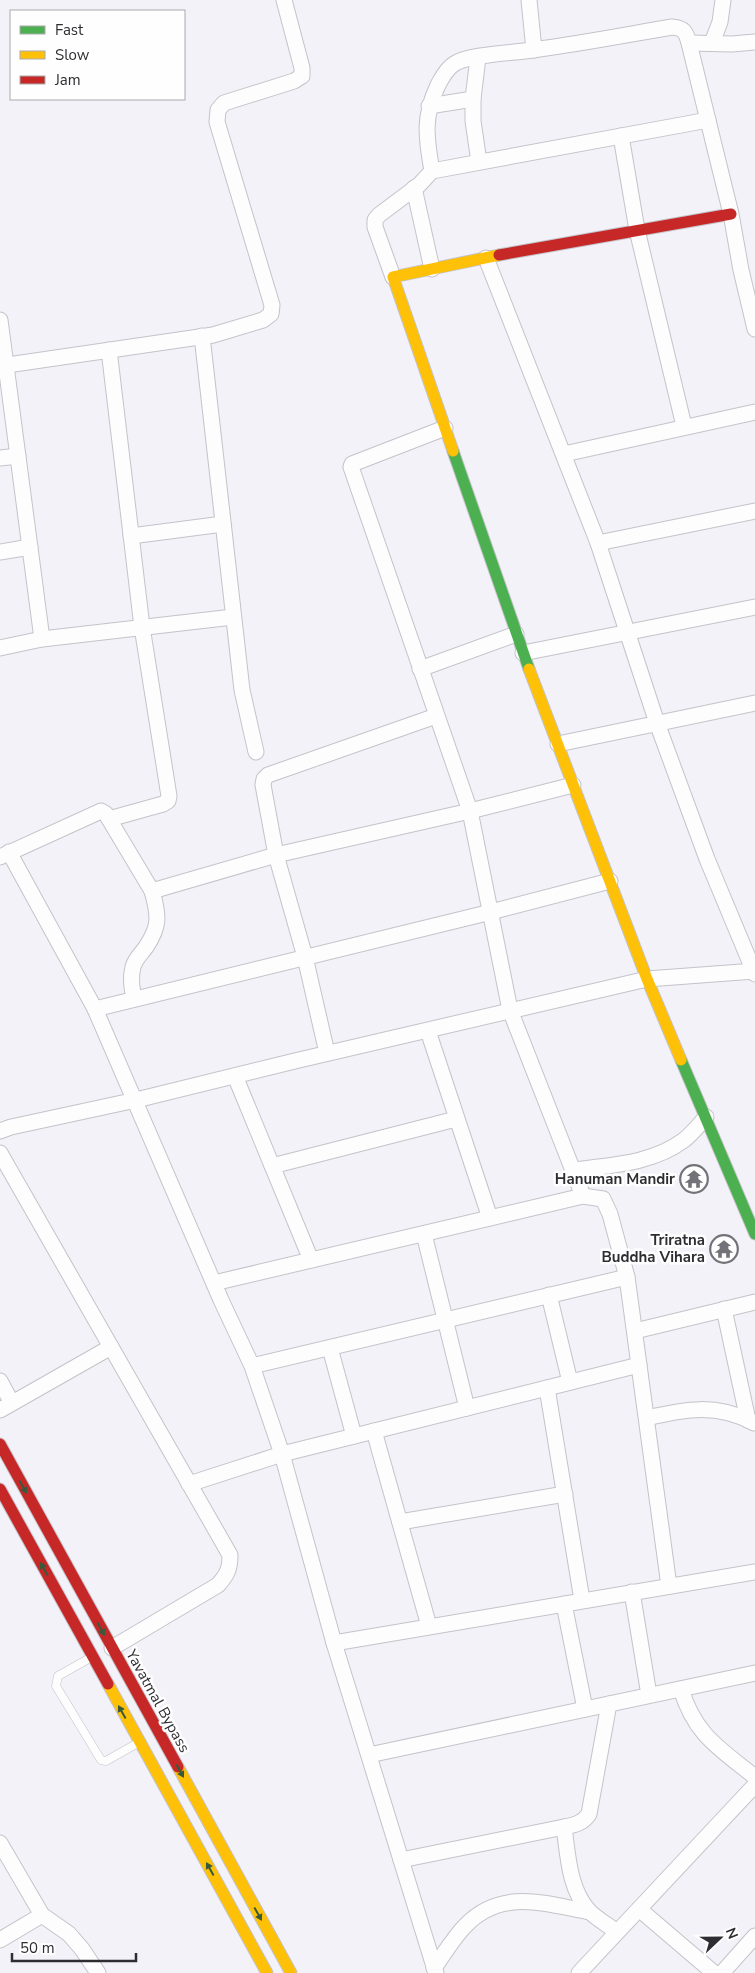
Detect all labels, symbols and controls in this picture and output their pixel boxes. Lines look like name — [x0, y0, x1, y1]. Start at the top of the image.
legend — [10, 10, 185, 100]
text: Fast — [55, 20, 84, 40]
text: Slow — [55, 45, 90, 65]
text: Jam — [54, 70, 81, 90]
temple icon: Hanuman Mandir — [679, 1164, 709, 1194]
place label: Hanuman Mandir — [555, 1169, 675, 1189]
place label: Triratna Buddha Vihara — [601, 1230, 705, 1267]
temple icon: Triratna Buddha Vihara — [709, 1234, 739, 1264]
one-way arrow — [19, 1479, 27, 1494]
one-way arrow — [40, 1562, 48, 1577]
one-way arrow — [97, 1622, 106, 1636]
street label: Yavatmal Bypass — [121, 1645, 195, 1756]
one-way arrow — [118, 1705, 126, 1719]
one-way arrow — [176, 1764, 184, 1779]
one-way arrow — [205, 1863, 214, 1876]
one-way arrow — [254, 1907, 263, 1920]
north arrow — [695, 1913, 745, 1963]
text: N — [721, 1925, 742, 1942]
scale bar — [12, 1930, 136, 1962]
text: 50 m — [20, 1938, 55, 1958]

